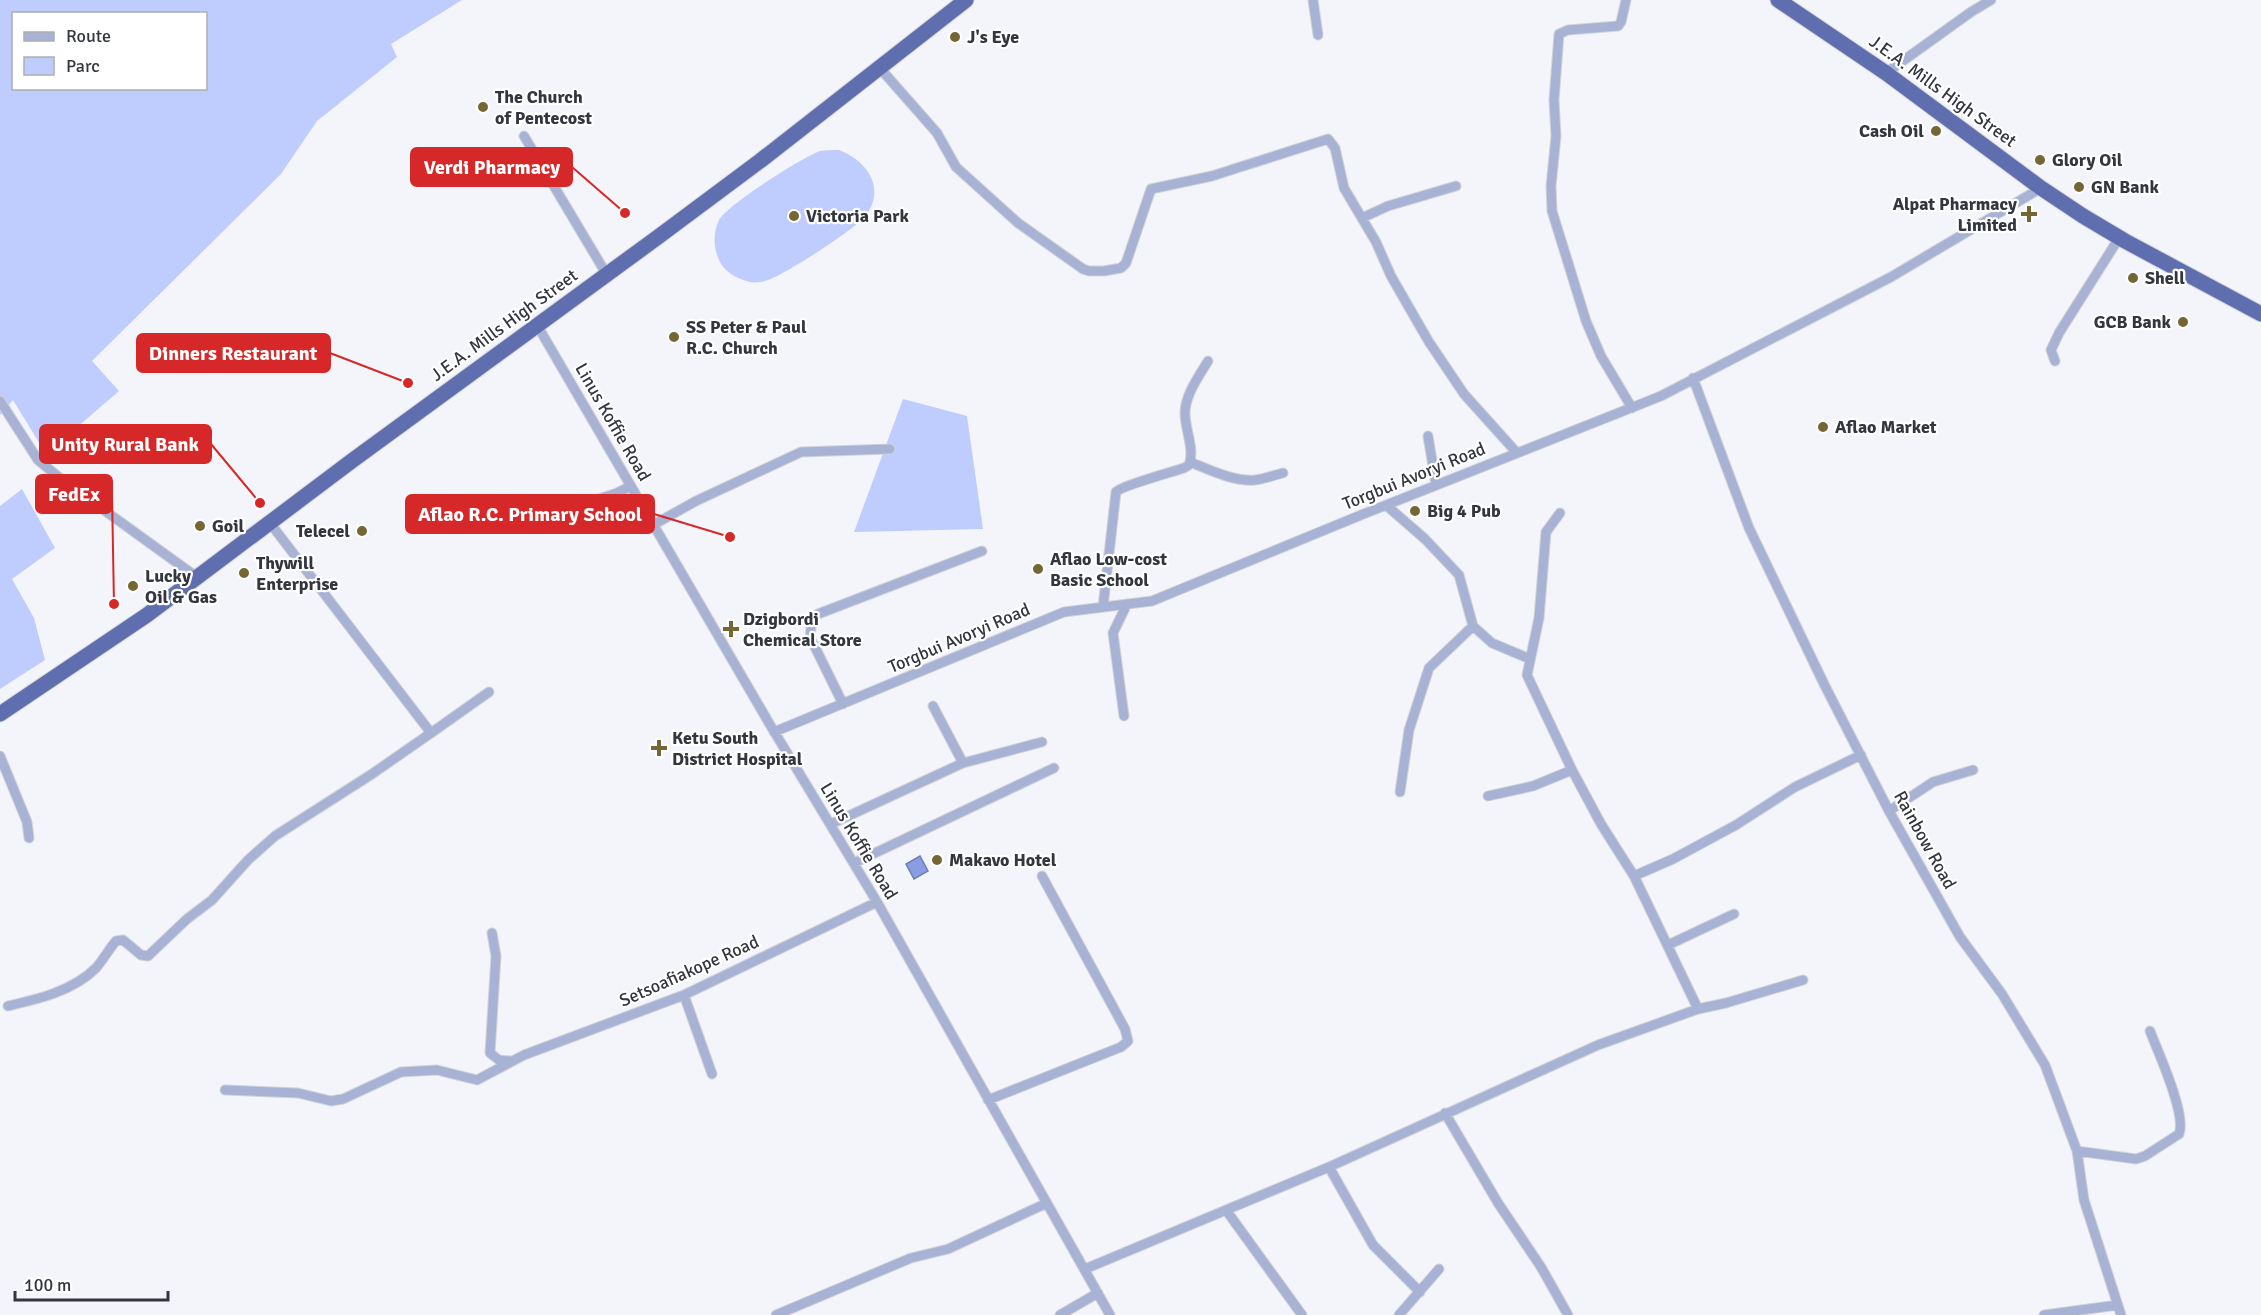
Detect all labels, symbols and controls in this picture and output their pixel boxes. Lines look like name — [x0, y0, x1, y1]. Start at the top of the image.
legend — [12, 12, 207, 90]
text: Route — [66, 25, 111, 47]
place label: J's Eye — [967, 26, 1019, 48]
marker: J's Eye — [948, 30, 962, 44]
street label: J.E.A. Mills High Street — [1865, 30, 2021, 152]
text: Parc — [66, 55, 100, 77]
place label: The Church of Pentecost — [495, 86, 592, 129]
marker: The Church of Pentecost — [476, 100, 490, 114]
place label: Cash Oil — [1859, 120, 1924, 142]
marker: Cash Oil — [1929, 124, 1943, 138]
callout: Verdi Pharmacy — [411, 148, 572, 186]
place label: Glory Oil — [2052, 149, 2123, 171]
marker: Glory Oil — [2033, 153, 2047, 167]
text: Verdi Pharmacy — [424, 155, 560, 180]
place label: GN Bank — [2091, 176, 2159, 198]
marker: GN Bank — [2072, 180, 2086, 194]
place label: Alpat Pharmacy Limited — [1893, 193, 2017, 236]
place label: Victoria Park — [806, 205, 909, 227]
marker: Alpat Pharmacy Limited — [2022, 207, 2036, 221]
marker: Victoria Park — [787, 209, 801, 223]
street label: J.E.A. Mills High Street — [426, 264, 582, 386]
place label: Shell — [2145, 267, 2185, 289]
marker: Shell — [2126, 271, 2140, 285]
place label: GCB Bank — [2094, 311, 2172, 333]
marker: GCB Bank — [2176, 315, 2190, 329]
place label: SS Peter & Paul R.C. Church — [686, 316, 807, 359]
marker: SS Peter & Paul R.C. Church — [667, 330, 681, 344]
callout: Dinners Restaurant — [137, 334, 330, 372]
text: Dinners Restaurant — [149, 341, 318, 366]
street label: Linus Koffie Road — [570, 359, 656, 485]
place label: Aflao Market — [1835, 416, 1937, 438]
marker: Aflao Market — [1816, 420, 1830, 434]
callout: Unity Rural Bank — [40, 425, 211, 463]
text: Unity Rural Bank — [51, 432, 199, 457]
street label: Torgbui Avoryi Road — [1339, 437, 1489, 515]
callout: FedEx — [36, 475, 112, 513]
text: FedEx — [48, 482, 100, 507]
callout: Aflao R.C. Primary School — [406, 495, 654, 533]
place label: Big 4 Pub — [1427, 500, 1501, 522]
text: Aflao R.C. Primary School — [418, 502, 642, 527]
marker: Big 4 Pub — [1408, 504, 1422, 518]
place label: Goil — [212, 515, 245, 537]
marker: Goil — [193, 519, 207, 533]
place label: Telecel — [296, 520, 350, 542]
marker: Telecel — [355, 524, 369, 538]
place label: Aflao Low-cost Basic School — [1050, 548, 1167, 591]
place label: Thywill Enterprise — [256, 552, 338, 595]
marker: Aflao Low-cost Basic School — [1031, 562, 1045, 576]
place label: Lucky Oil & Gas — [145, 565, 217, 608]
marker: Thywill Enterprise — [237, 566, 251, 580]
marker: Lucky Oil & Gas — [126, 579, 140, 593]
street label: Torgbui Avoryi Road — [885, 598, 1033, 678]
place label: Dzigbordi Chemical Store — [743, 608, 862, 651]
marker: Dzigbordi Chemical Store — [724, 622, 738, 636]
place label: Ketu South District Hospital — [672, 727, 803, 770]
marker: Ketu South District Hospital — [650, 739, 668, 757]
street label: Linus Koffie Road — [815, 779, 903, 903]
street label: Rainbow Road — [1889, 787, 1961, 893]
place label: Makavo Hotel — [949, 849, 1057, 871]
marker: Makavo Hotel — [930, 853, 944, 867]
street label: Setsoafiakope Road — [616, 930, 762, 1012]
scale bar — [15, 1264, 168, 1302]
text: 100 m — [24, 1274, 71, 1296]

